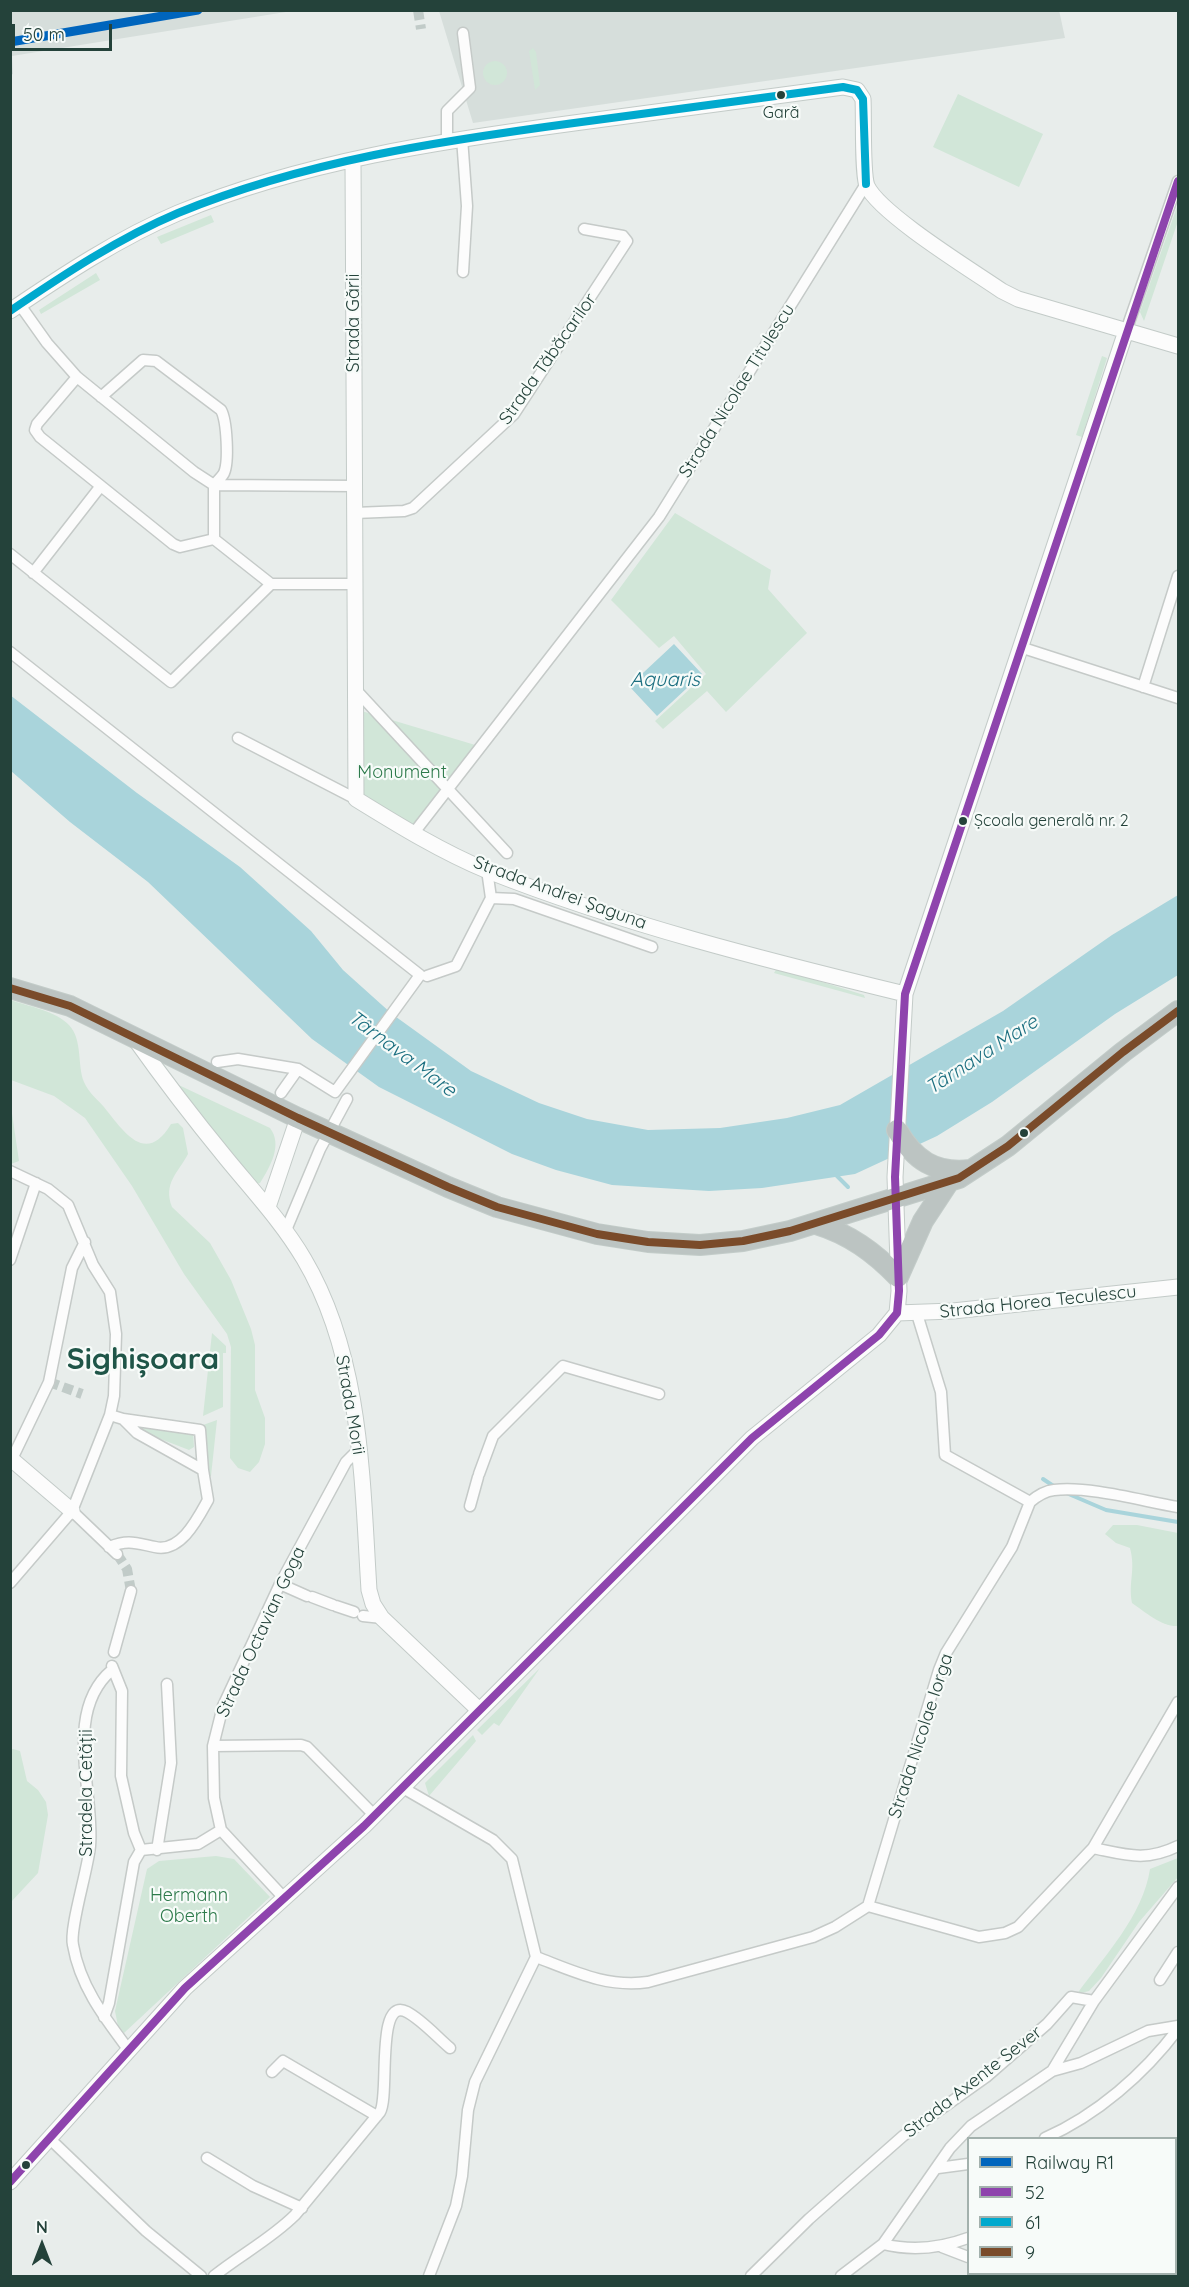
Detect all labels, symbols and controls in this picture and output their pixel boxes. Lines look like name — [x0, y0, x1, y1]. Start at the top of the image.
scale bar — [15, 12, 116, 50]
text: 50 m — [23, 23, 65, 46]
marker: Gară — [775, 89, 787, 101]
place label: Gară — [763, 103, 799, 123]
street label: Strada Gării — [343, 274, 365, 372]
street label: Strada Tăbăcarilor — [495, 289, 601, 429]
street label: Strada Nicolae Titulescu — [675, 300, 799, 482]
water label: Aquaris — [630, 668, 700, 692]
park label: Monument — [357, 762, 447, 784]
place label: Școala generală nr. 2 — [974, 811, 1129, 831]
marker: Școala generală nr. 2 — [957, 815, 969, 827]
street label: Strada Andrei Șaguna — [470, 852, 650, 934]
water label: Târnava Mare — [343, 1006, 461, 1102]
water label: Târnava Mare — [922, 1010, 1042, 1100]
unlabelled marker — [1018, 1127, 1030, 1139]
street label: Strada Horea Teculescu — [939, 1281, 1137, 1323]
district label: Sighișoara — [67, 1342, 219, 1378]
street label: Strada Morii — [331, 1353, 369, 1457]
street label: Strada Octavian Goga — [212, 1543, 310, 1721]
street label: Strada Nicolae Iorga — [884, 1651, 958, 1821]
street label: Stradela Cetății — [76, 1729, 98, 1857]
park label: Hermann Oberth — [150, 1885, 228, 1928]
street label: Strada Axente Sever — [900, 2021, 1046, 2143]
legend — [967, 2137, 1177, 2275]
text: Railway R1 — [1025, 2151, 1114, 2174]
unlabelled marker — [20, 2159, 32, 2171]
text: 52 — [1025, 2181, 1045, 2204]
text: 61 — [1025, 2211, 1041, 2234]
north arrow — [12, 2215, 72, 2275]
text: N — [36, 2217, 48, 2237]
text: 9 — [1025, 2241, 1035, 2264]

